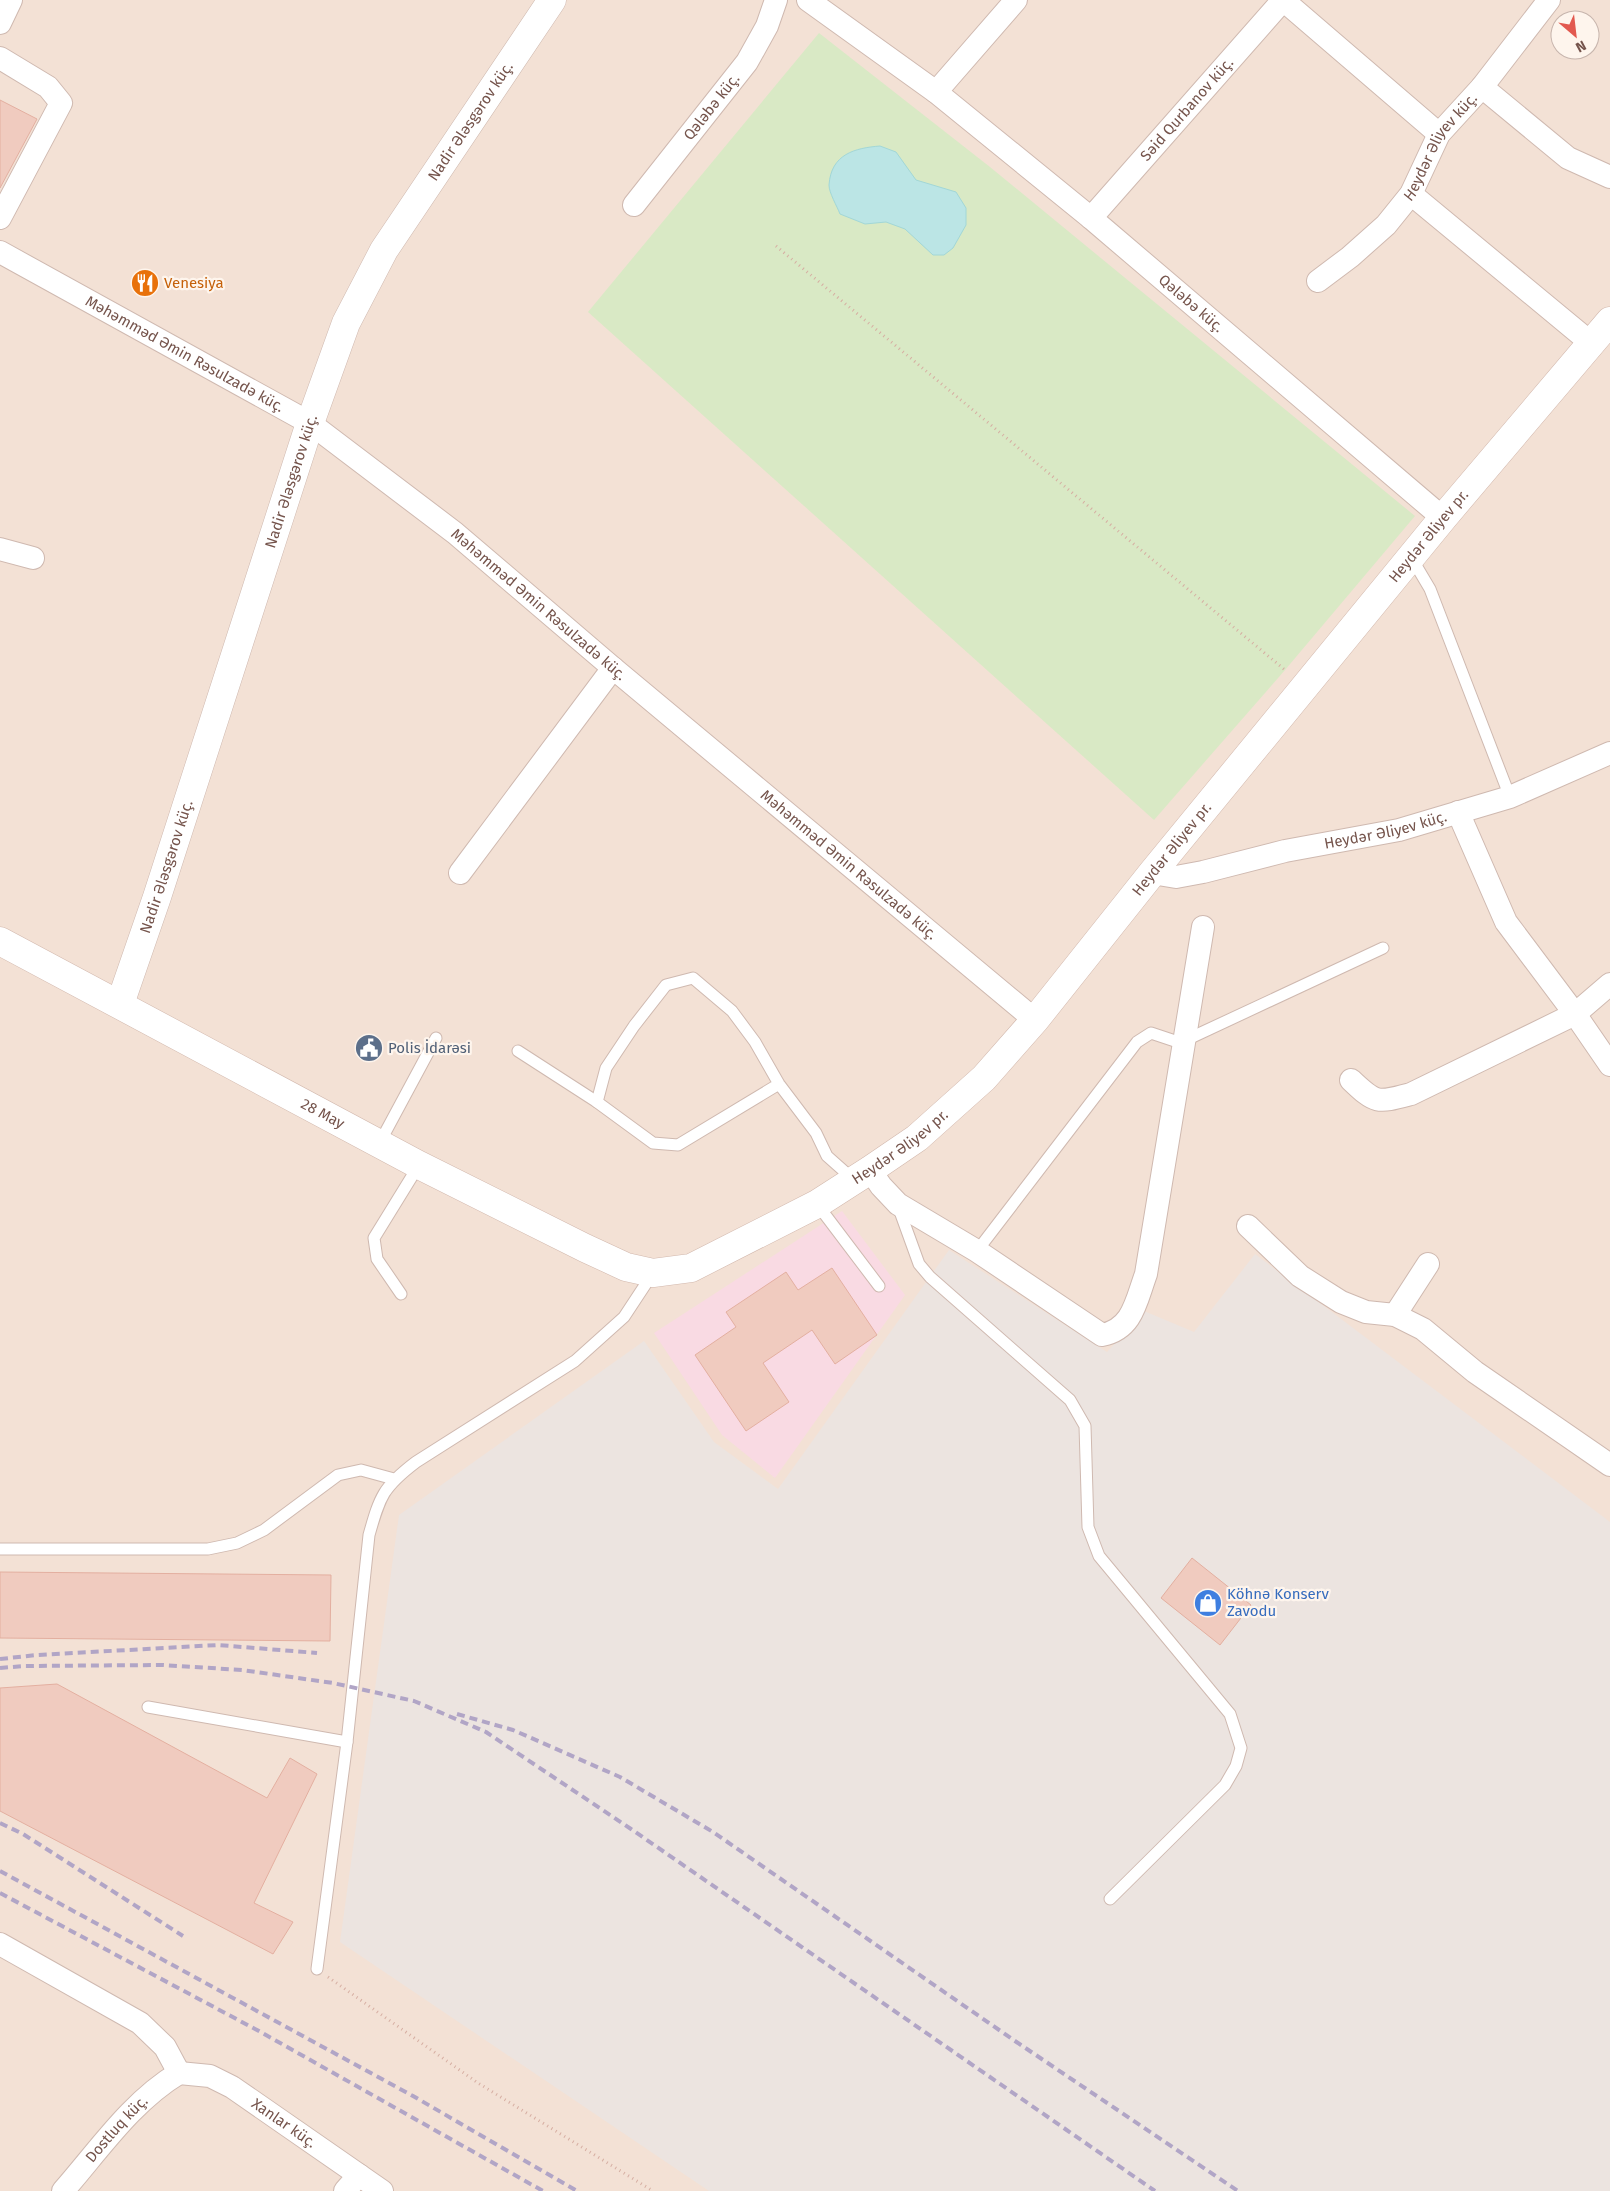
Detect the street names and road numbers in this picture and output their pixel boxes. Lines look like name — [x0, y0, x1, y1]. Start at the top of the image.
street label: Səid Qurbanov küç. — [1137, 54, 1237, 165]
street label: Nadir Ələsgərov küç. — [424, 58, 517, 184]
street label: Qələbə küç. — [680, 70, 743, 144]
street label: Heydər Əliyev küç. — [1400, 89, 1481, 205]
street label: Qələbə küç. — [1155, 271, 1227, 336]
street label: Məhəmməd Əmin Rəsulzadə küç. — [82, 292, 287, 416]
street label: Nadir Ələsgərov küç. — [261, 412, 321, 550]
street label: Heydər Əliyev pr. — [1385, 486, 1472, 586]
street label: Məhəmməd Əmin Rəsulzadə küç. — [448, 525, 630, 684]
street label: Məhəmməd Əmin Rəsulzadə küç. — [757, 786, 941, 943]
street label: Nadir Ələsgərov küç. — [136, 798, 197, 936]
street label: Heydər Əliyev pr. — [1128, 799, 1215, 899]
street label: Heydər Əliyev küç. — [1323, 807, 1449, 853]
street label: 28 May — [298, 1095, 348, 1133]
street label: Heydər Əliyev pr. — [849, 1106, 952, 1188]
street label: Dostluq küç. — [82, 2092, 151, 2166]
street label: Xanlar küç. — [248, 2094, 320, 2152]

